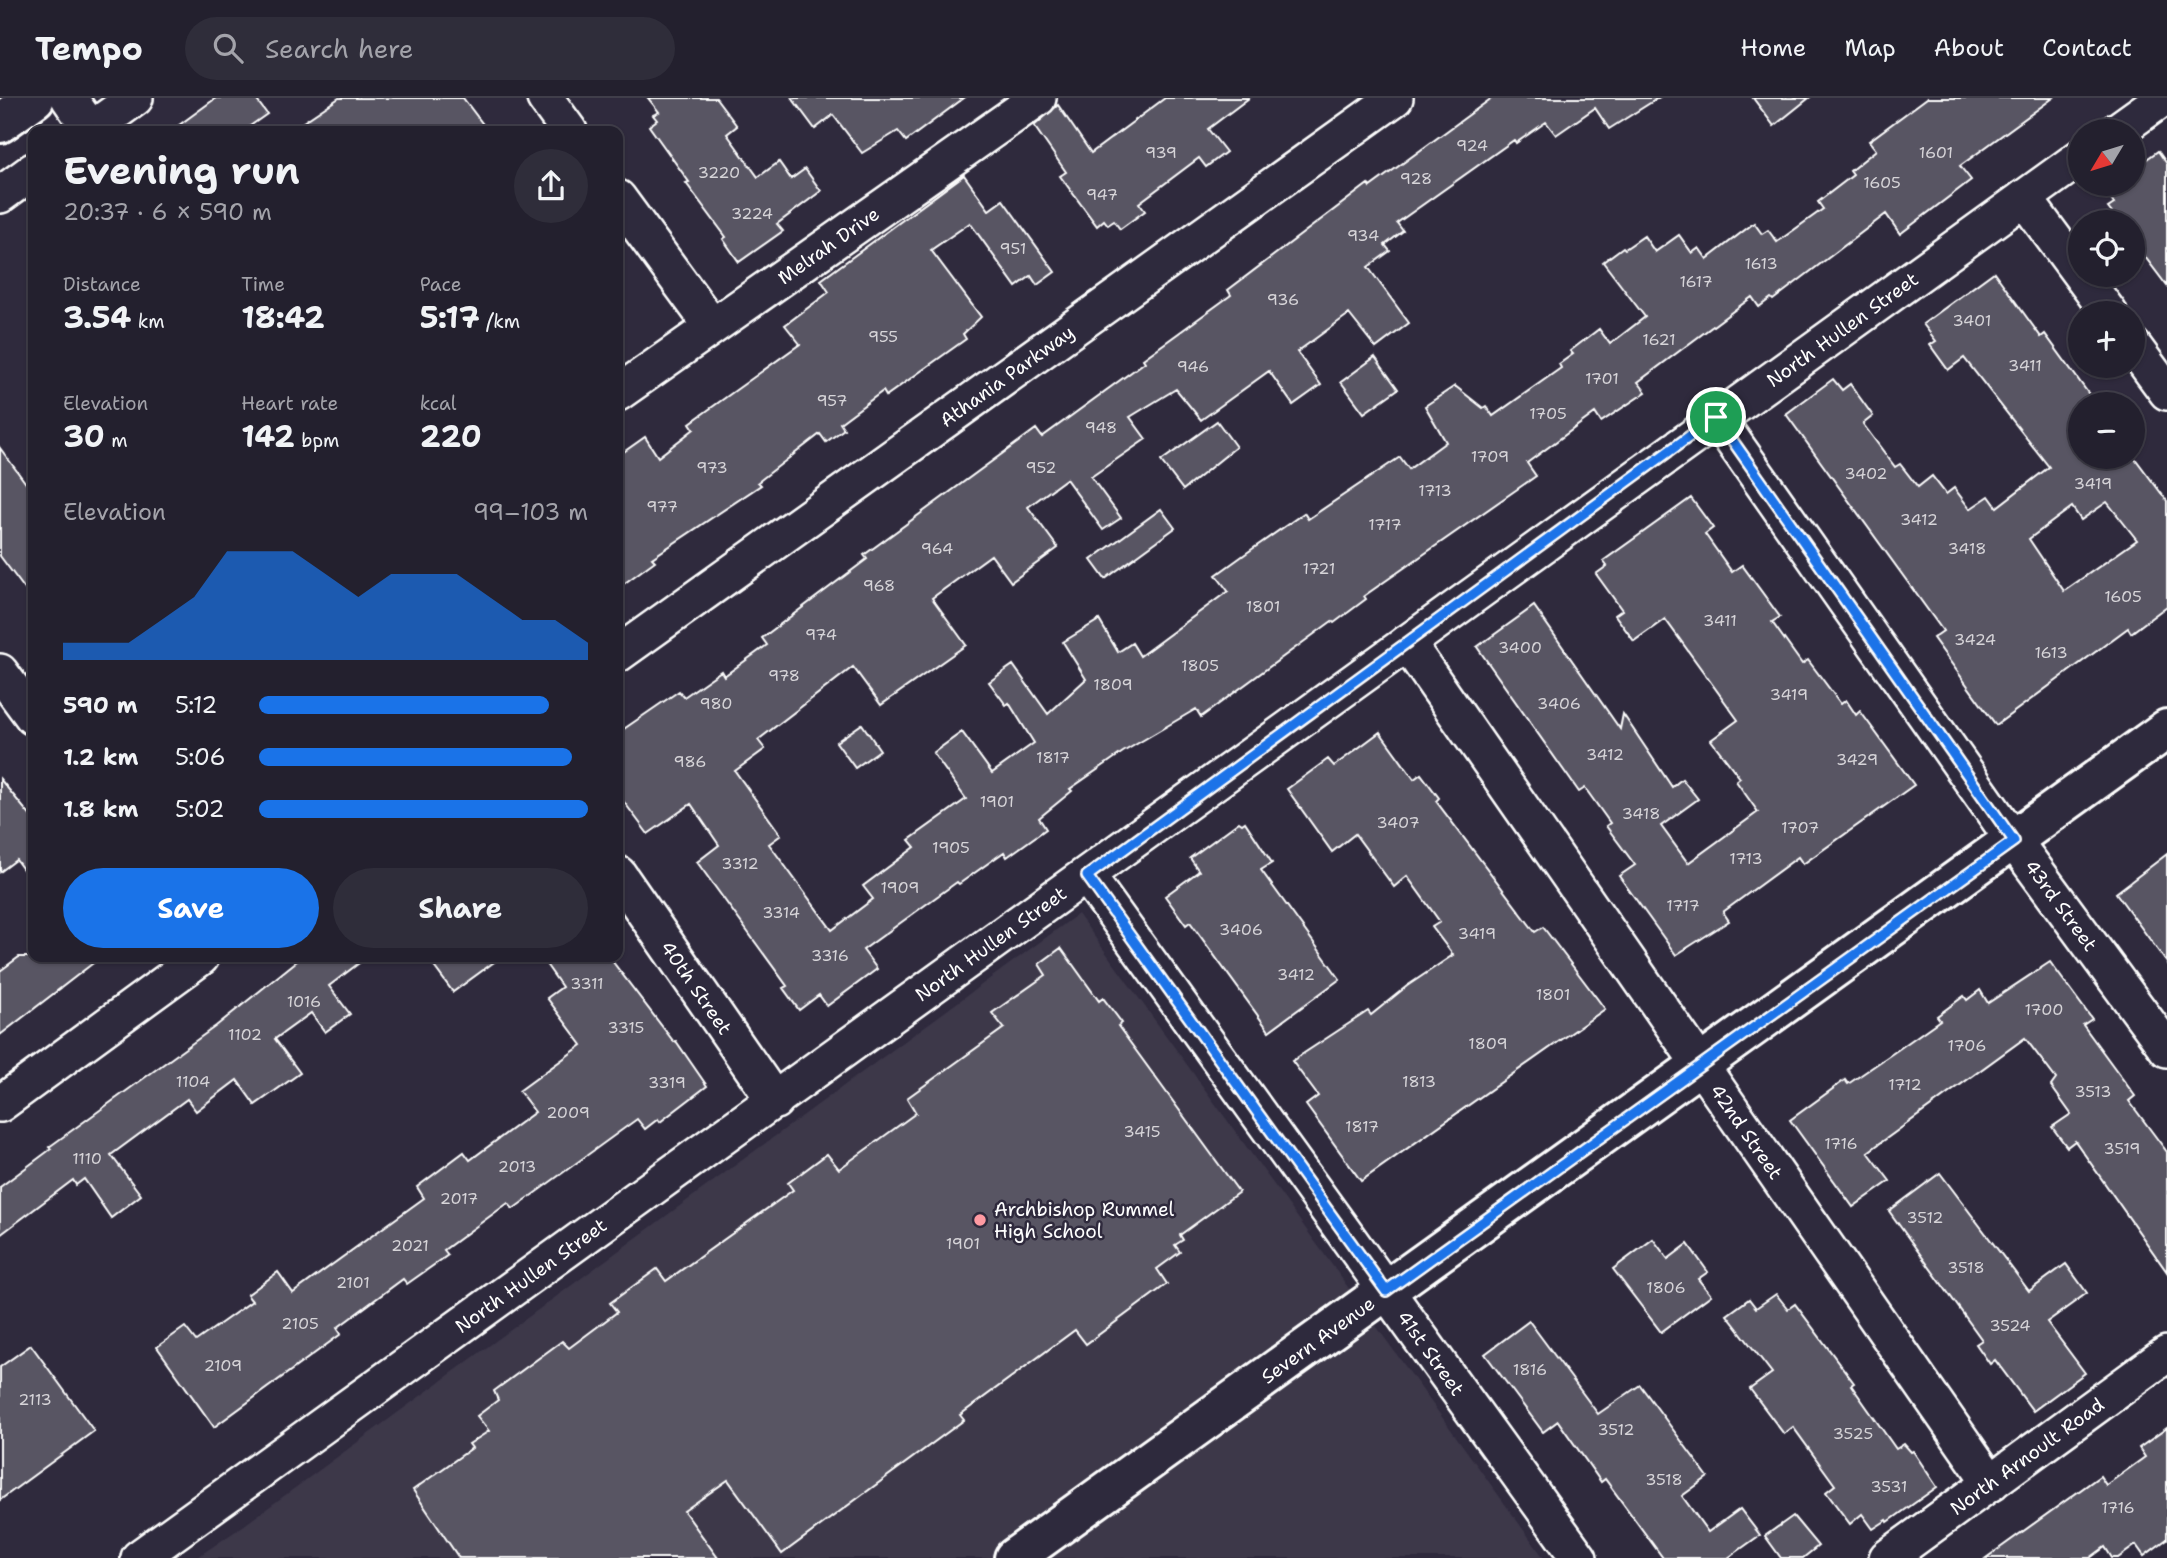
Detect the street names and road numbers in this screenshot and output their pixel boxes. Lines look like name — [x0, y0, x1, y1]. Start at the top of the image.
street label: Melrah Drive — [773, 201, 884, 290]
street label: North Hullen Street — [1762, 267, 1923, 393]
street label: Athania Parkway — [935, 320, 1079, 433]
street label: 43rd Street — [2019, 855, 2103, 956]
street label: North Hullen Street — [910, 881, 1072, 1007]
street label: 40th Street — [655, 936, 737, 1040]
street label: 42nd Street — [1704, 1079, 1788, 1184]
street label: North Hullen Street — [450, 1213, 612, 1339]
street label: Severn Avenue — [1256, 1291, 1380, 1389]
street label: 41st Street — [1391, 1306, 1470, 1401]
street label: North Arnoult Road — [1945, 1392, 2109, 1521]

